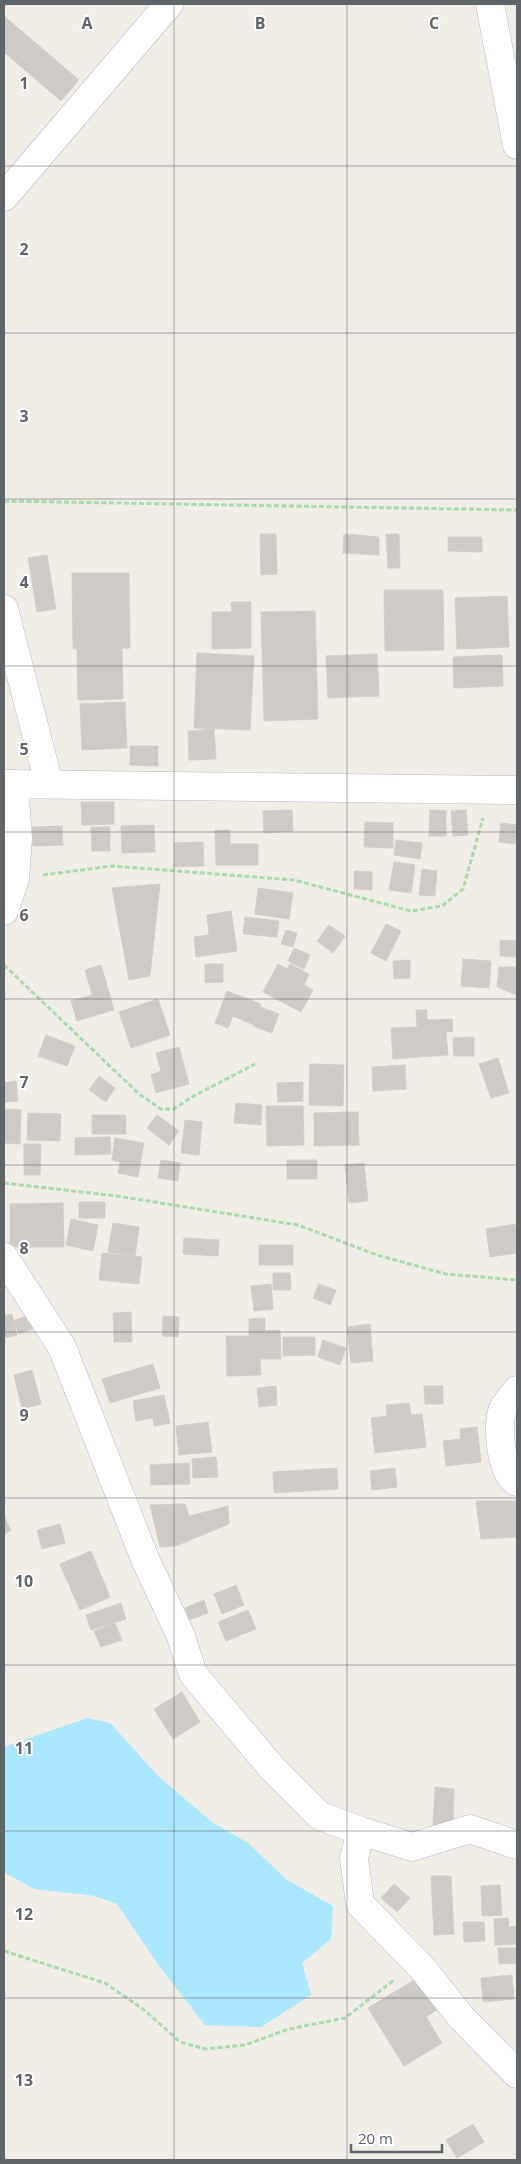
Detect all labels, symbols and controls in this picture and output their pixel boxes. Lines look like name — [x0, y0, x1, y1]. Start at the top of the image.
text: A — [81, 12, 93, 34]
text: B — [255, 12, 265, 34]
text: C — [429, 12, 439, 34]
text: 1 — [19, 72, 29, 94]
text: 2 — [19, 238, 29, 260]
text: 3 — [19, 405, 29, 427]
text: 4 — [19, 571, 29, 593]
text: 5 — [19, 738, 29, 760]
text: 6 — [19, 904, 29, 926]
text: 7 — [19, 1071, 29, 1093]
text: 8 — [19, 1237, 29, 1259]
text: 9 — [19, 1404, 29, 1426]
text: 10 — [15, 1570, 33, 1592]
text: 11 — [15, 1737, 33, 1759]
text: 12 — [15, 1903, 33, 1925]
text: 13 — [15, 2069, 33, 2091]
scale bar — [351, 2122, 442, 2154]
text: 20 m — [358, 2128, 393, 2148]

